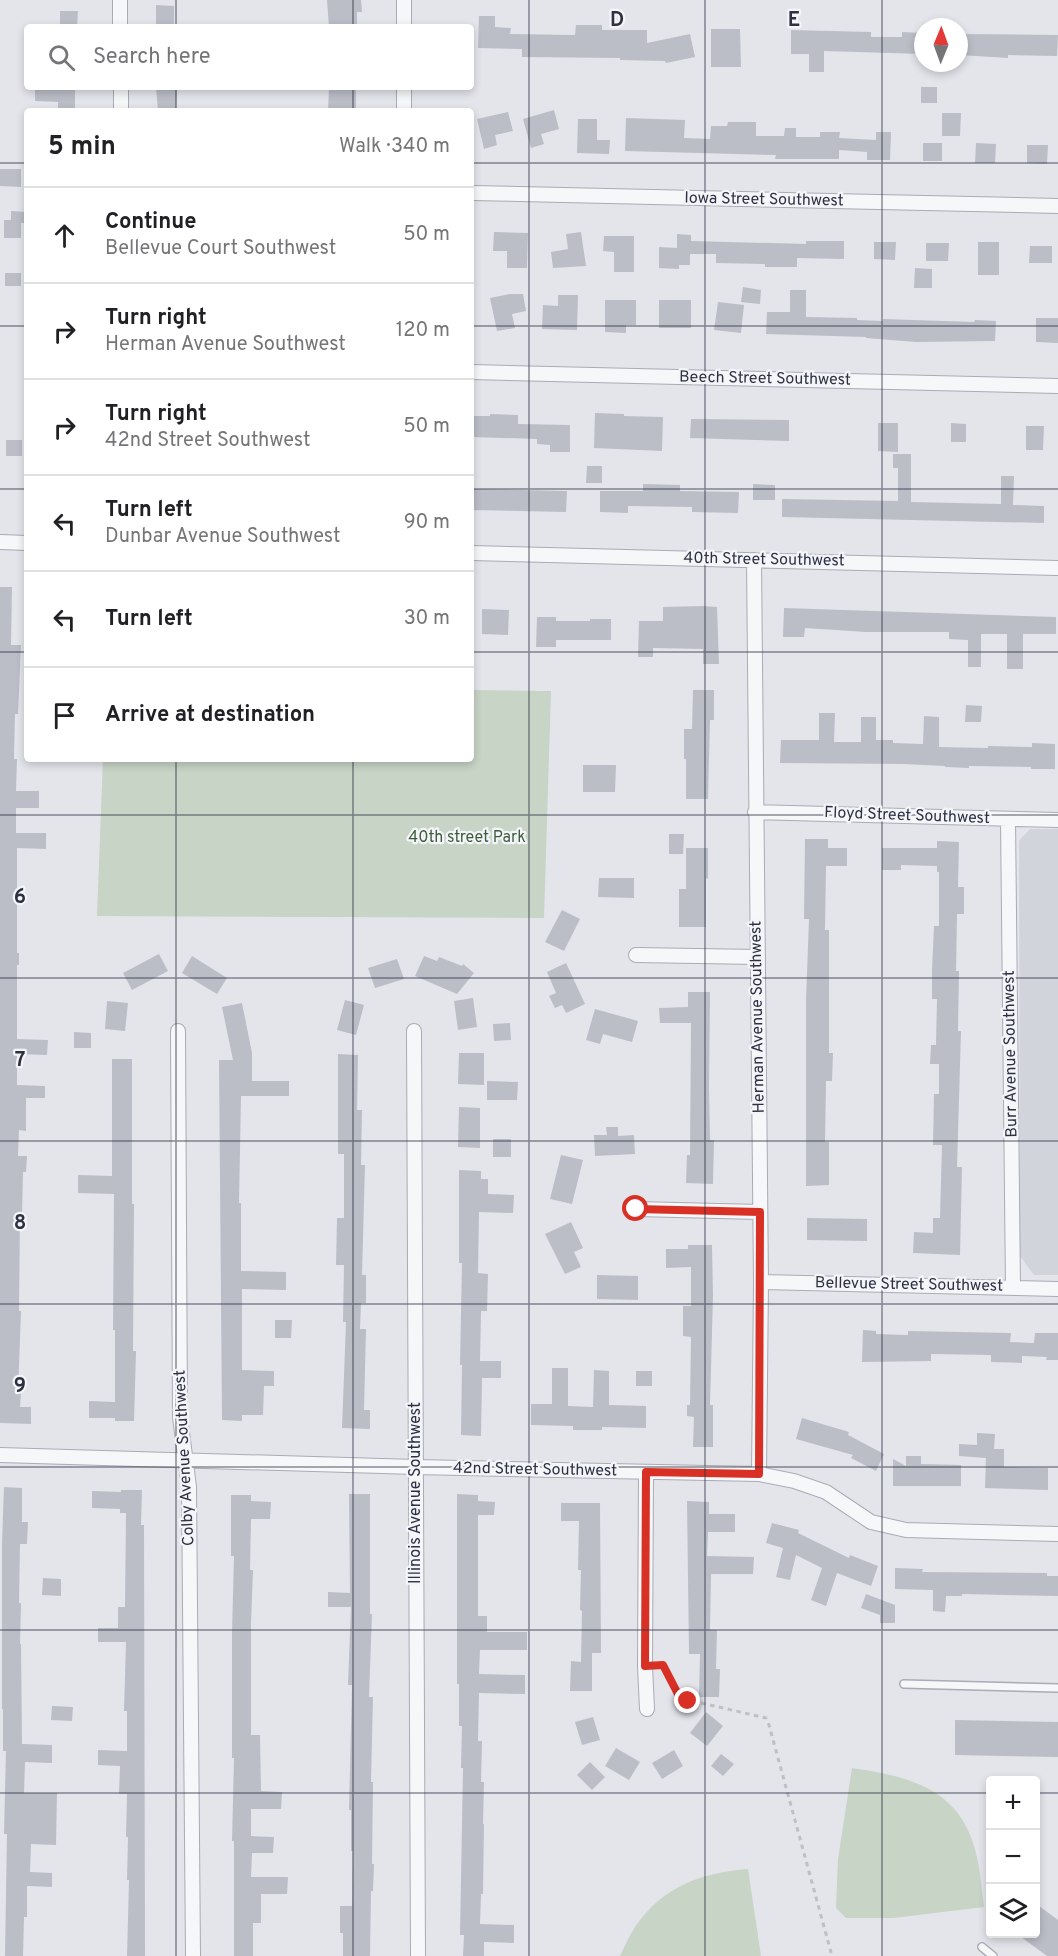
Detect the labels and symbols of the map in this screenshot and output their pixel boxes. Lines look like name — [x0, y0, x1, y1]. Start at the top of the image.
text: D — [610, 8, 624, 34]
text: E — [788, 8, 800, 34]
north arrow — [914, 18, 968, 72]
street label: Iowa Street Southwest — [684, 189, 844, 211]
street label: Beech Street Southwest — [679, 368, 851, 390]
street label: 40th Street Southwest — [683, 549, 845, 571]
street label: Floyd Street Southwest — [824, 803, 990, 829]
park label: 40th street Park — [408, 828, 526, 848]
text: 6 — [14, 885, 26, 911]
street label: Herman Avenue Southwest — [746, 920, 770, 1114]
street label: Burr Avenue Southwest — [1000, 970, 1022, 1138]
text: 7 — [15, 1048, 25, 1074]
route start — [622, 1195, 648, 1221]
text: 8 — [14, 1211, 26, 1237]
street label: Bellevue Street Southwest — [815, 1273, 1003, 1297]
street label: Colby Avenue Southwest — [170, 1369, 200, 1547]
text: 9 — [14, 1374, 26, 1400]
street label: Illinois Avenue Southwest — [406, 1402, 426, 1584]
street label: 42nd Street Southwest — [453, 1459, 617, 1481]
route end — [674, 1687, 700, 1713]

